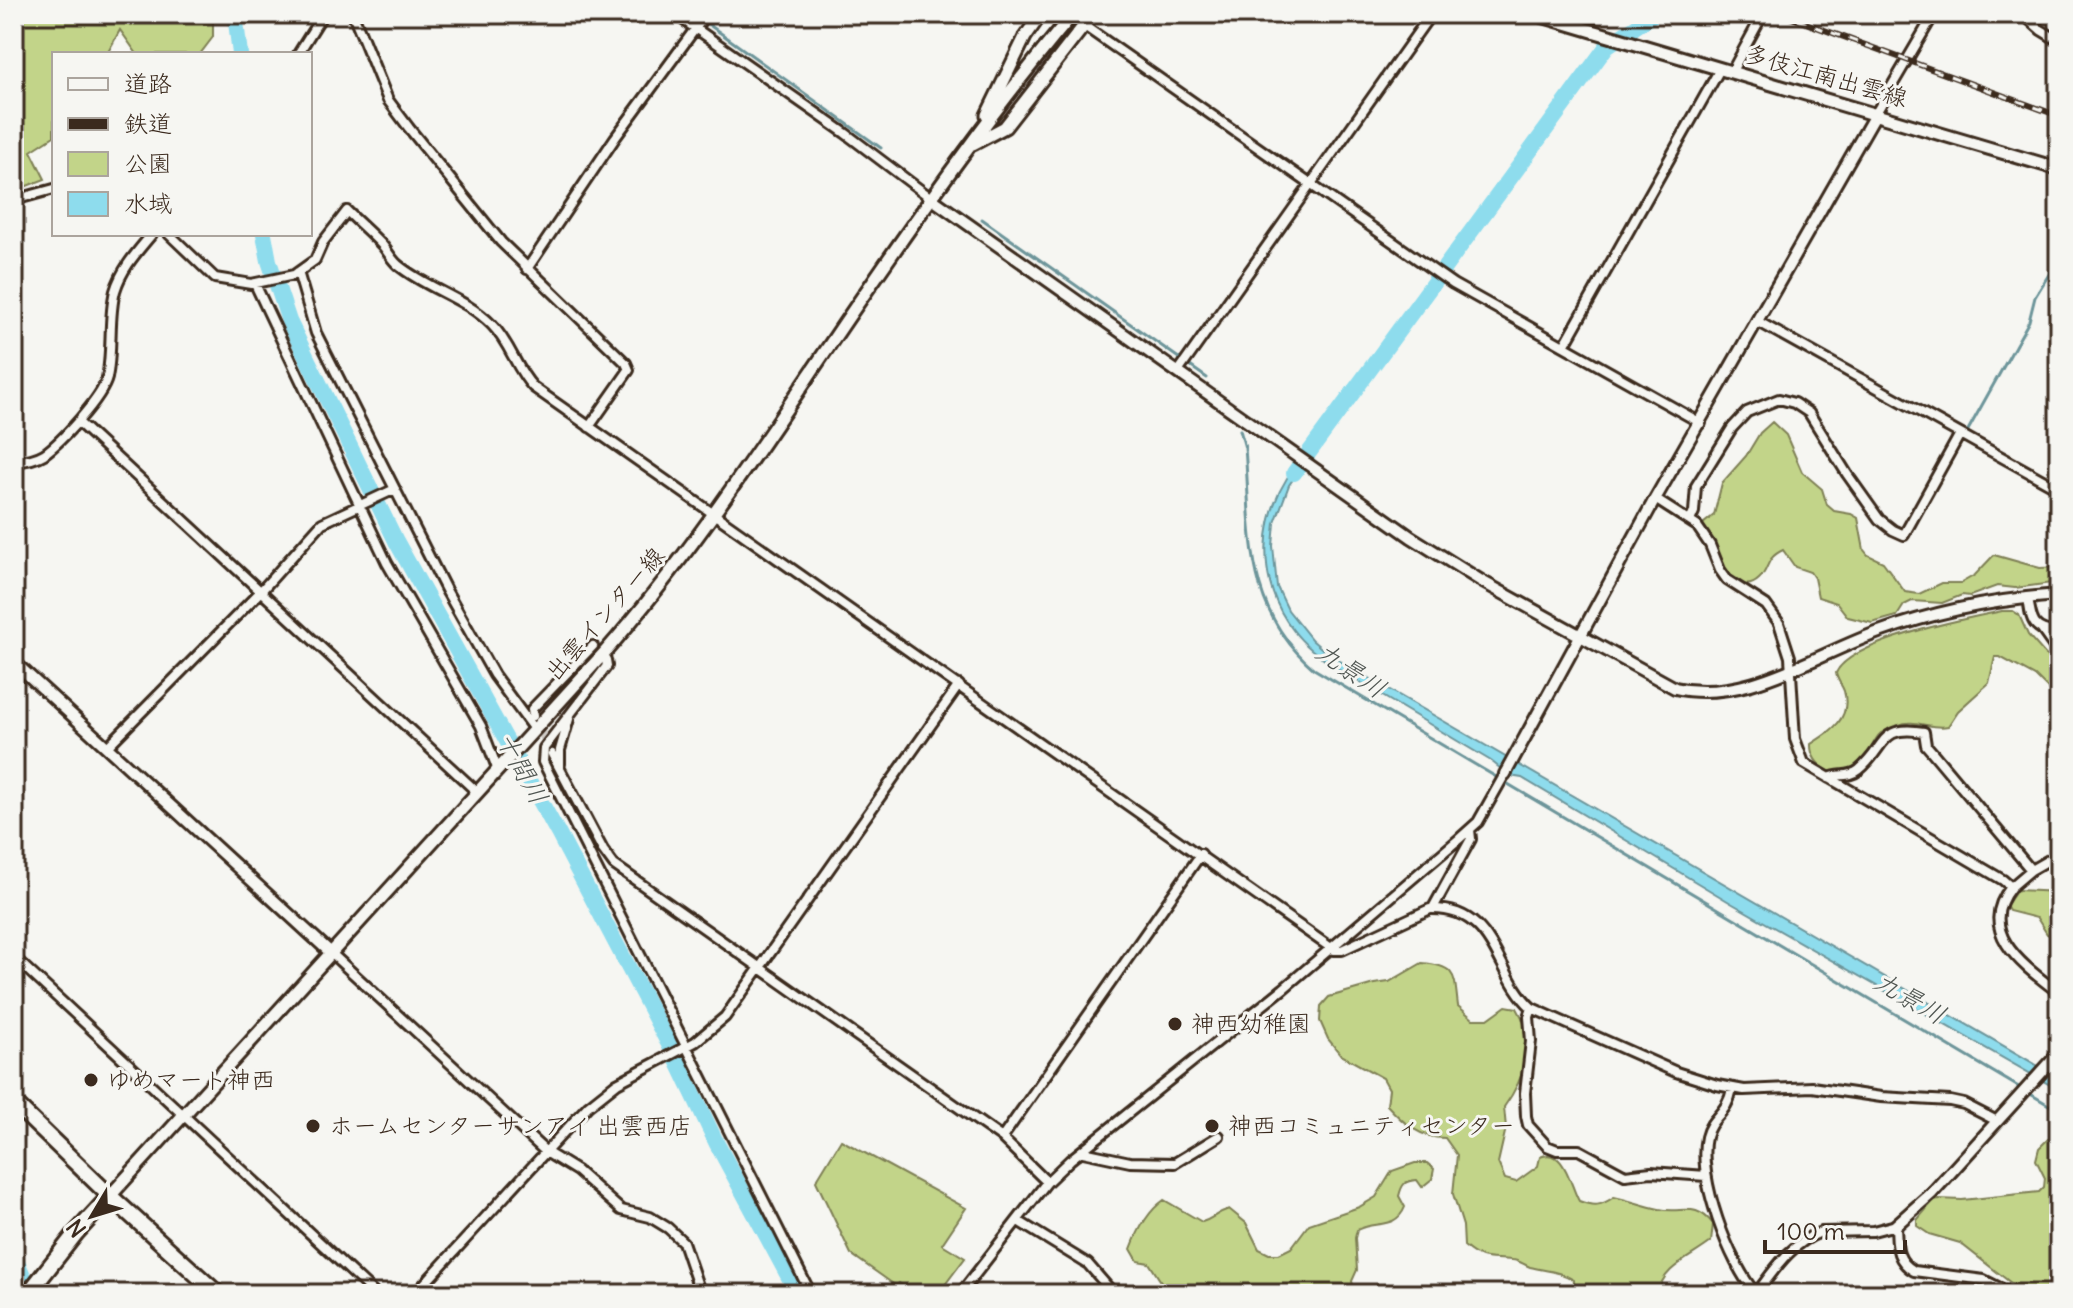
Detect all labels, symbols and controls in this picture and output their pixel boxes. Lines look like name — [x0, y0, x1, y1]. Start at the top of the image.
street label: 多伎江南出雲線 — [1741, 37, 1911, 113]
legend — [52, 52, 312, 236]
text: 道路 — [124, 68, 172, 98]
text: 鉄道 — [124, 108, 172, 138]
text: 公園 — [124, 148, 172, 178]
text: 水域 — [124, 188, 172, 218]
street label: 出雲インター線 — [538, 540, 670, 686]
water label: 九景川 — [1310, 634, 1393, 705]
water label: 十間川 — [489, 726, 556, 810]
water label: 九景川 — [1868, 964, 1952, 1031]
place label: 神西幼稚園 — [1191, 1008, 1311, 1038]
marker: 神西幼稚園 — [1166, 1015, 1184, 1033]
place label: ゆめマート神西 — [107, 1064, 275, 1094]
marker: ゆめマート神西 — [82, 1071, 100, 1089]
place label: ホームセンターサンアイ 出雲西店 — [329, 1110, 692, 1140]
place label: 神西コミュニティセンター — [1228, 1110, 1515, 1140]
marker: ホームセンターサンアイ 出雲西店 — [304, 1117, 322, 1135]
marker: 神西コミュニティセンター — [1203, 1117, 1221, 1135]
north arrow — [52, 1176, 132, 1256]
scale bar — [1765, 1204, 1905, 1254]
text: N — [61, 1214, 92, 1243]
text: 100 m — [1777, 1216, 1845, 1246]

